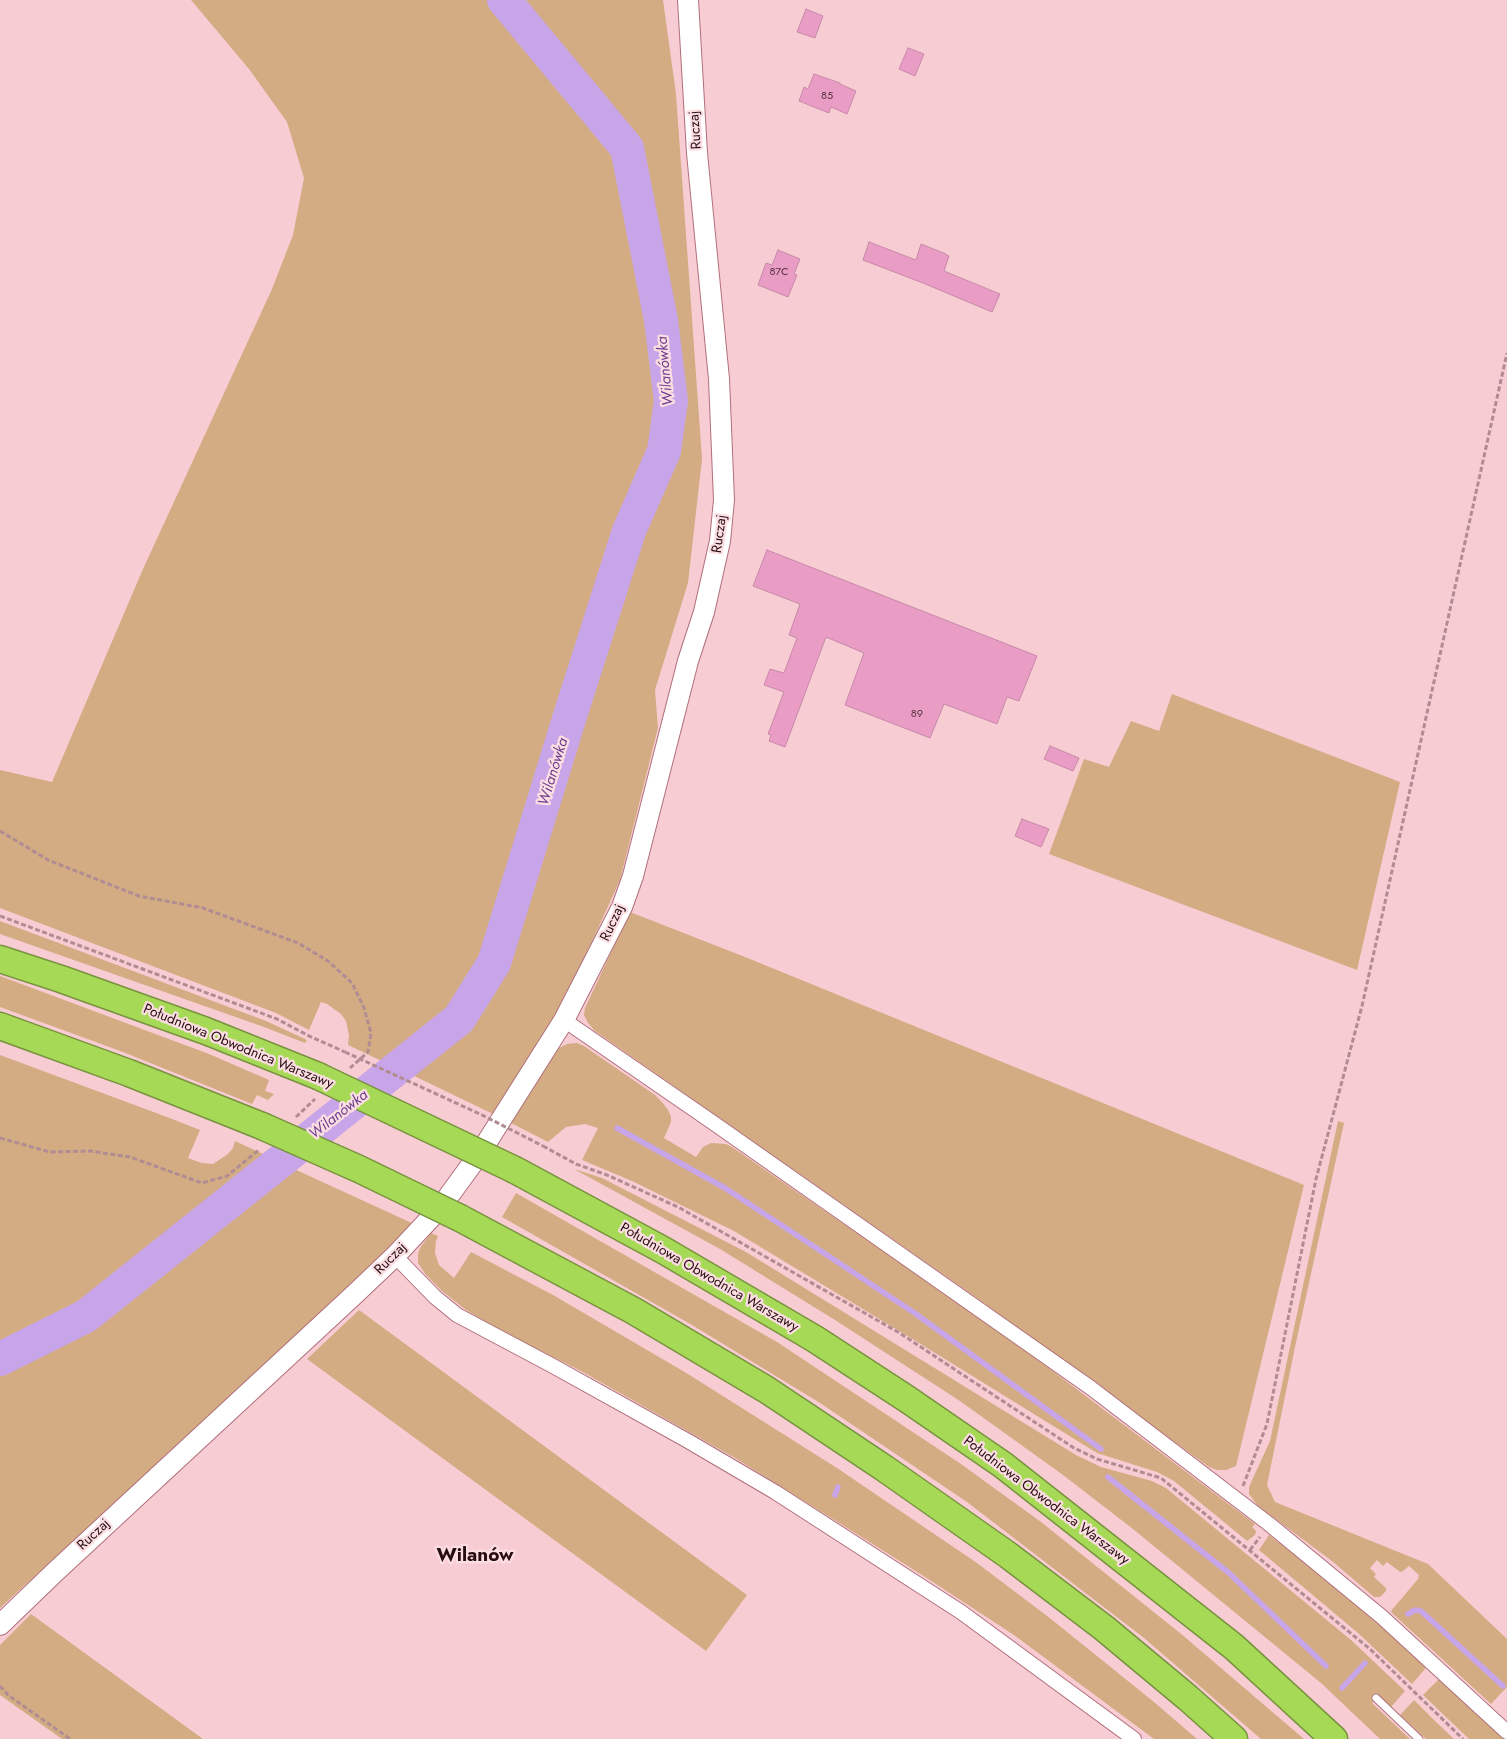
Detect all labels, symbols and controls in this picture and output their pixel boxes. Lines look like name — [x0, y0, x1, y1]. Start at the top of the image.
house number: 85 — [821, 89, 833, 103]
street label: Ruczaj — [686, 110, 706, 150]
house number: 87C — [770, 265, 788, 279]
water label: Wilanówka — [654, 335, 678, 407]
street label: Ruczaj — [709, 514, 731, 554]
house number: 89 — [911, 707, 923, 721]
water label: Wilanówka — [535, 736, 573, 808]
street label: Ruczaj — [597, 902, 629, 944]
street label: Południowa Obwodnica Warszawy — [140, 1001, 336, 1093]
water label: Wilanówka — [306, 1086, 372, 1144]
street label: Południowa Obwodnica Warszawy — [617, 1220, 801, 1336]
street label: Ruczaj — [371, 1239, 411, 1279]
street label: Południowa Obwodnica Warszawy — [960, 1433, 1132, 1569]
street label: Ruczaj — [74, 1516, 114, 1554]
district label: Wilanów — [436, 1545, 514, 1567]

